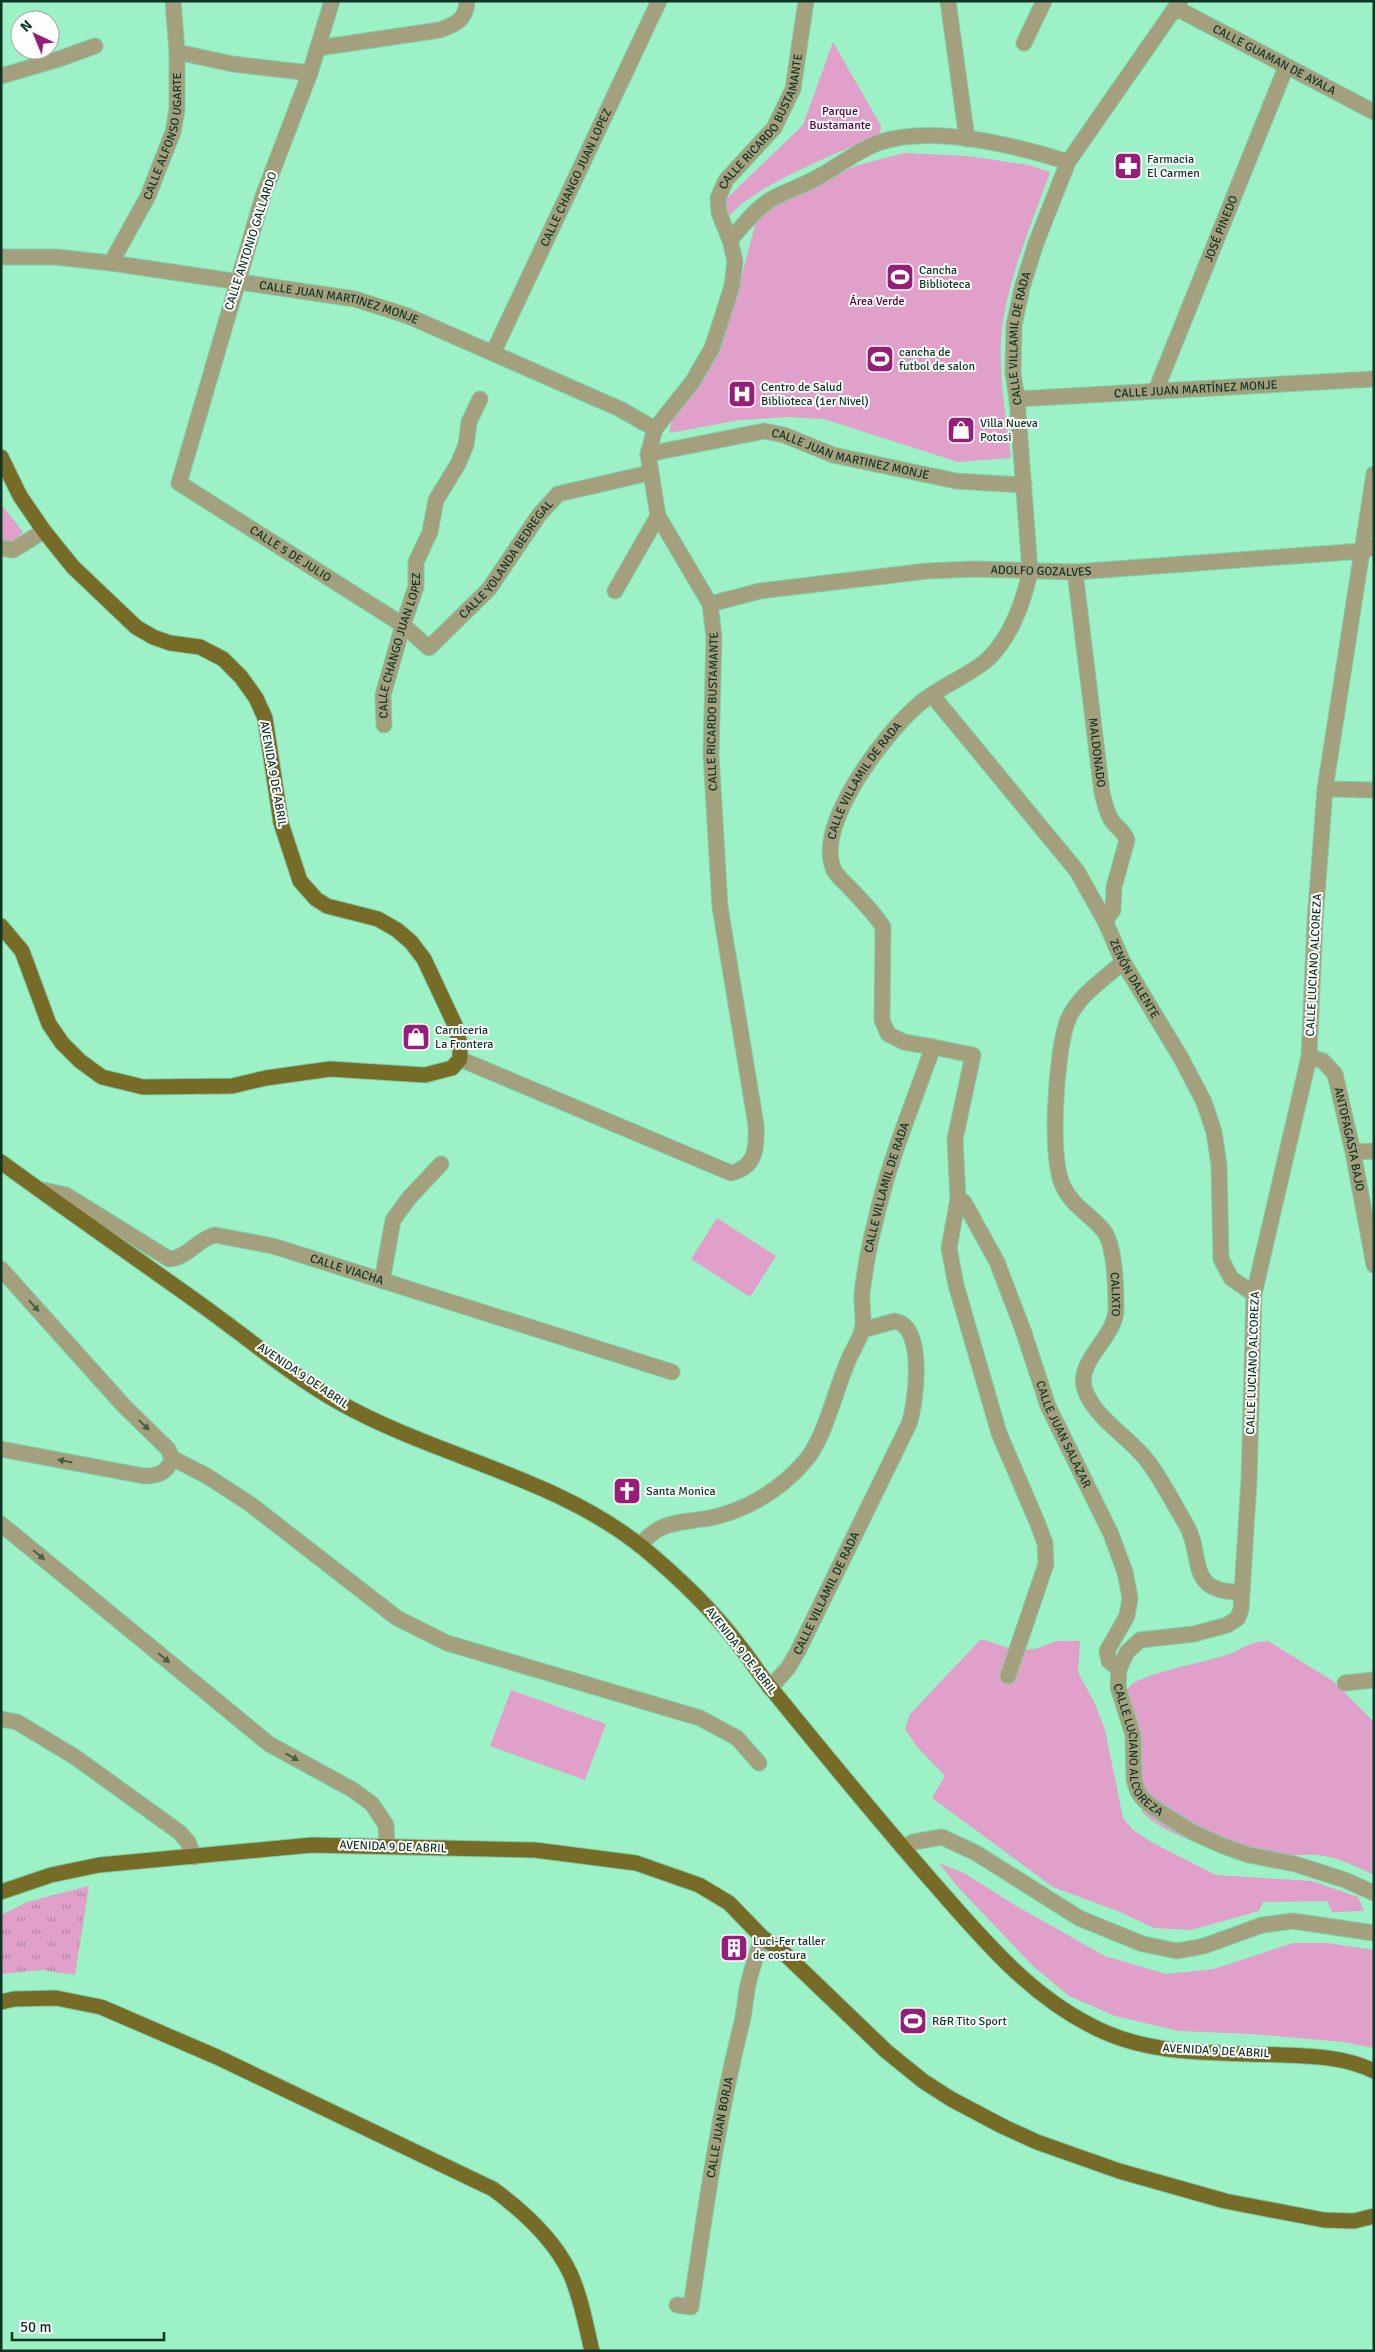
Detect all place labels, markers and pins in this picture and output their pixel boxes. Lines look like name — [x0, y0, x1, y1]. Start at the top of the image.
pharmacy icon: Farmacia El Carmen — [1113, 151, 1143, 181]
place label: Farmacia El Carmen — [1147, 152, 1200, 181]
sports icon: Cancha Biblioteca — [885, 262, 915, 292]
place label: Cancha Biblioteca — [919, 263, 971, 292]
sports icon: cancha de futbol de salon — [865, 344, 895, 374]
place label: cancha de futbol de salon — [899, 345, 975, 374]
hospital icon: Centro de Salud Biblioteca (1er Nivel) — [727, 379, 757, 409]
place label: Centro de Salud Biblioteca (1er Nivel) — [761, 380, 869, 409]
shop icon: Villa Nueva Potosi — [946, 415, 976, 445]
place label: Villa Nueva Potosi — [980, 416, 1038, 445]
shop icon: Carniceria La Frontera — [401, 1022, 431, 1052]
place label: Carniceria La Frontera — [435, 1023, 493, 1052]
church icon: Santa Monica — [612, 1476, 642, 1506]
place label: Santa Monica — [646, 1484, 716, 1499]
building icon: Luci-Fer taller de costura — [719, 1933, 749, 1963]
place label: Luci-Fer taller de costura — [753, 1934, 826, 1963]
sports icon: R&R Tito Sport — [898, 2006, 928, 2036]
place label: R&R Tito Sport — [932, 2014, 1007, 2029]

